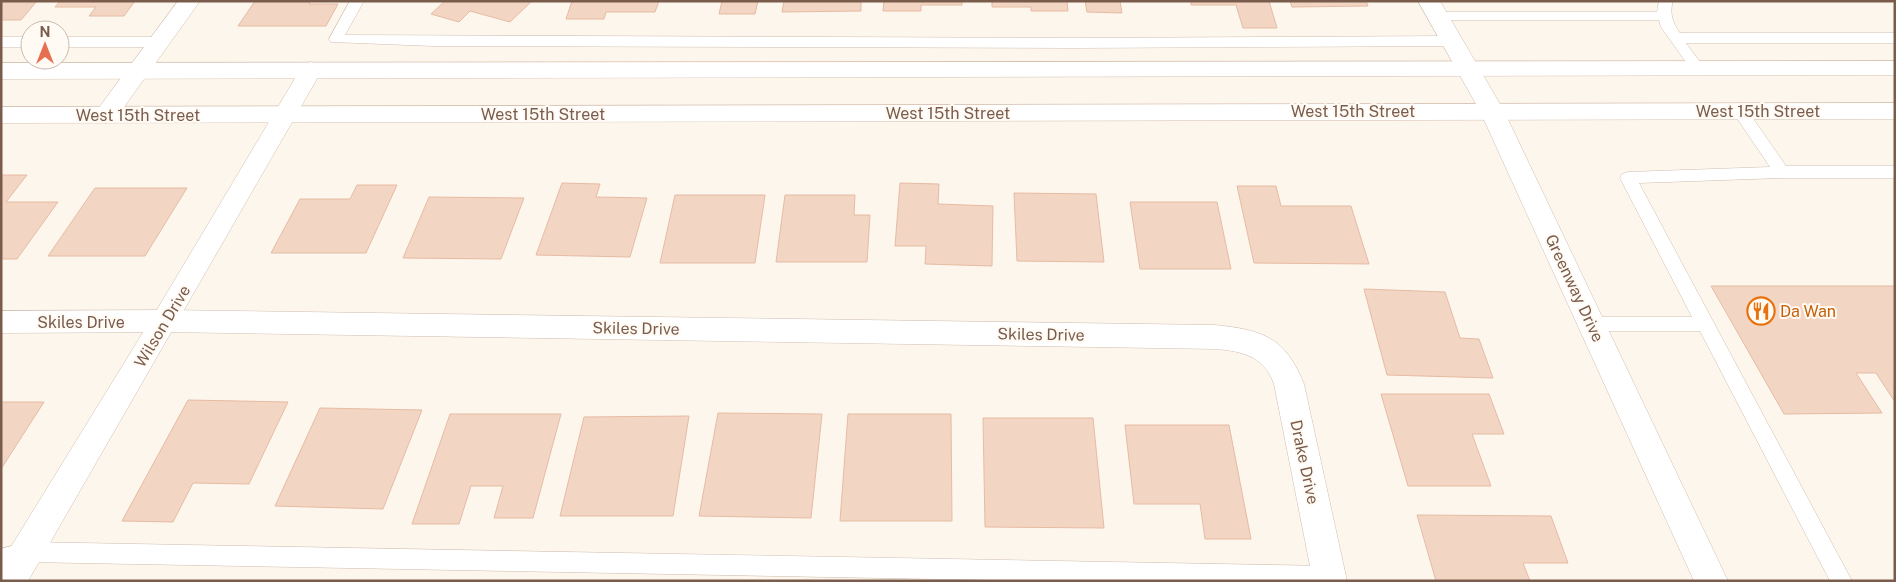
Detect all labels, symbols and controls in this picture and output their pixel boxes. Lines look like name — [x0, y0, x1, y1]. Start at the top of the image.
north arrow — [20, 20, 70, 70]
text: N — [40, 24, 50, 40]
street label: West 15th Street — [1291, 102, 1415, 121]
street label: West 15th Street — [1696, 102, 1820, 121]
street label: West 15th Street — [886, 104, 1010, 123]
street label: West 15th Street — [481, 105, 605, 124]
street label: West 15th Street — [76, 106, 200, 125]
street label: Greenway Drive — [1541, 231, 1608, 345]
street label: Wilson Drive — [130, 282, 194, 371]
restaurant icon: Da Wan — [1746, 296, 1776, 326]
place label: Da Wan — [1780, 302, 1836, 321]
street label: Skiles Drive — [37, 313, 125, 332]
street label: Skiles Drive — [592, 318, 680, 339]
street label: Skiles Drive — [997, 324, 1085, 345]
street label: Drake Drive — [1286, 418, 1323, 506]

